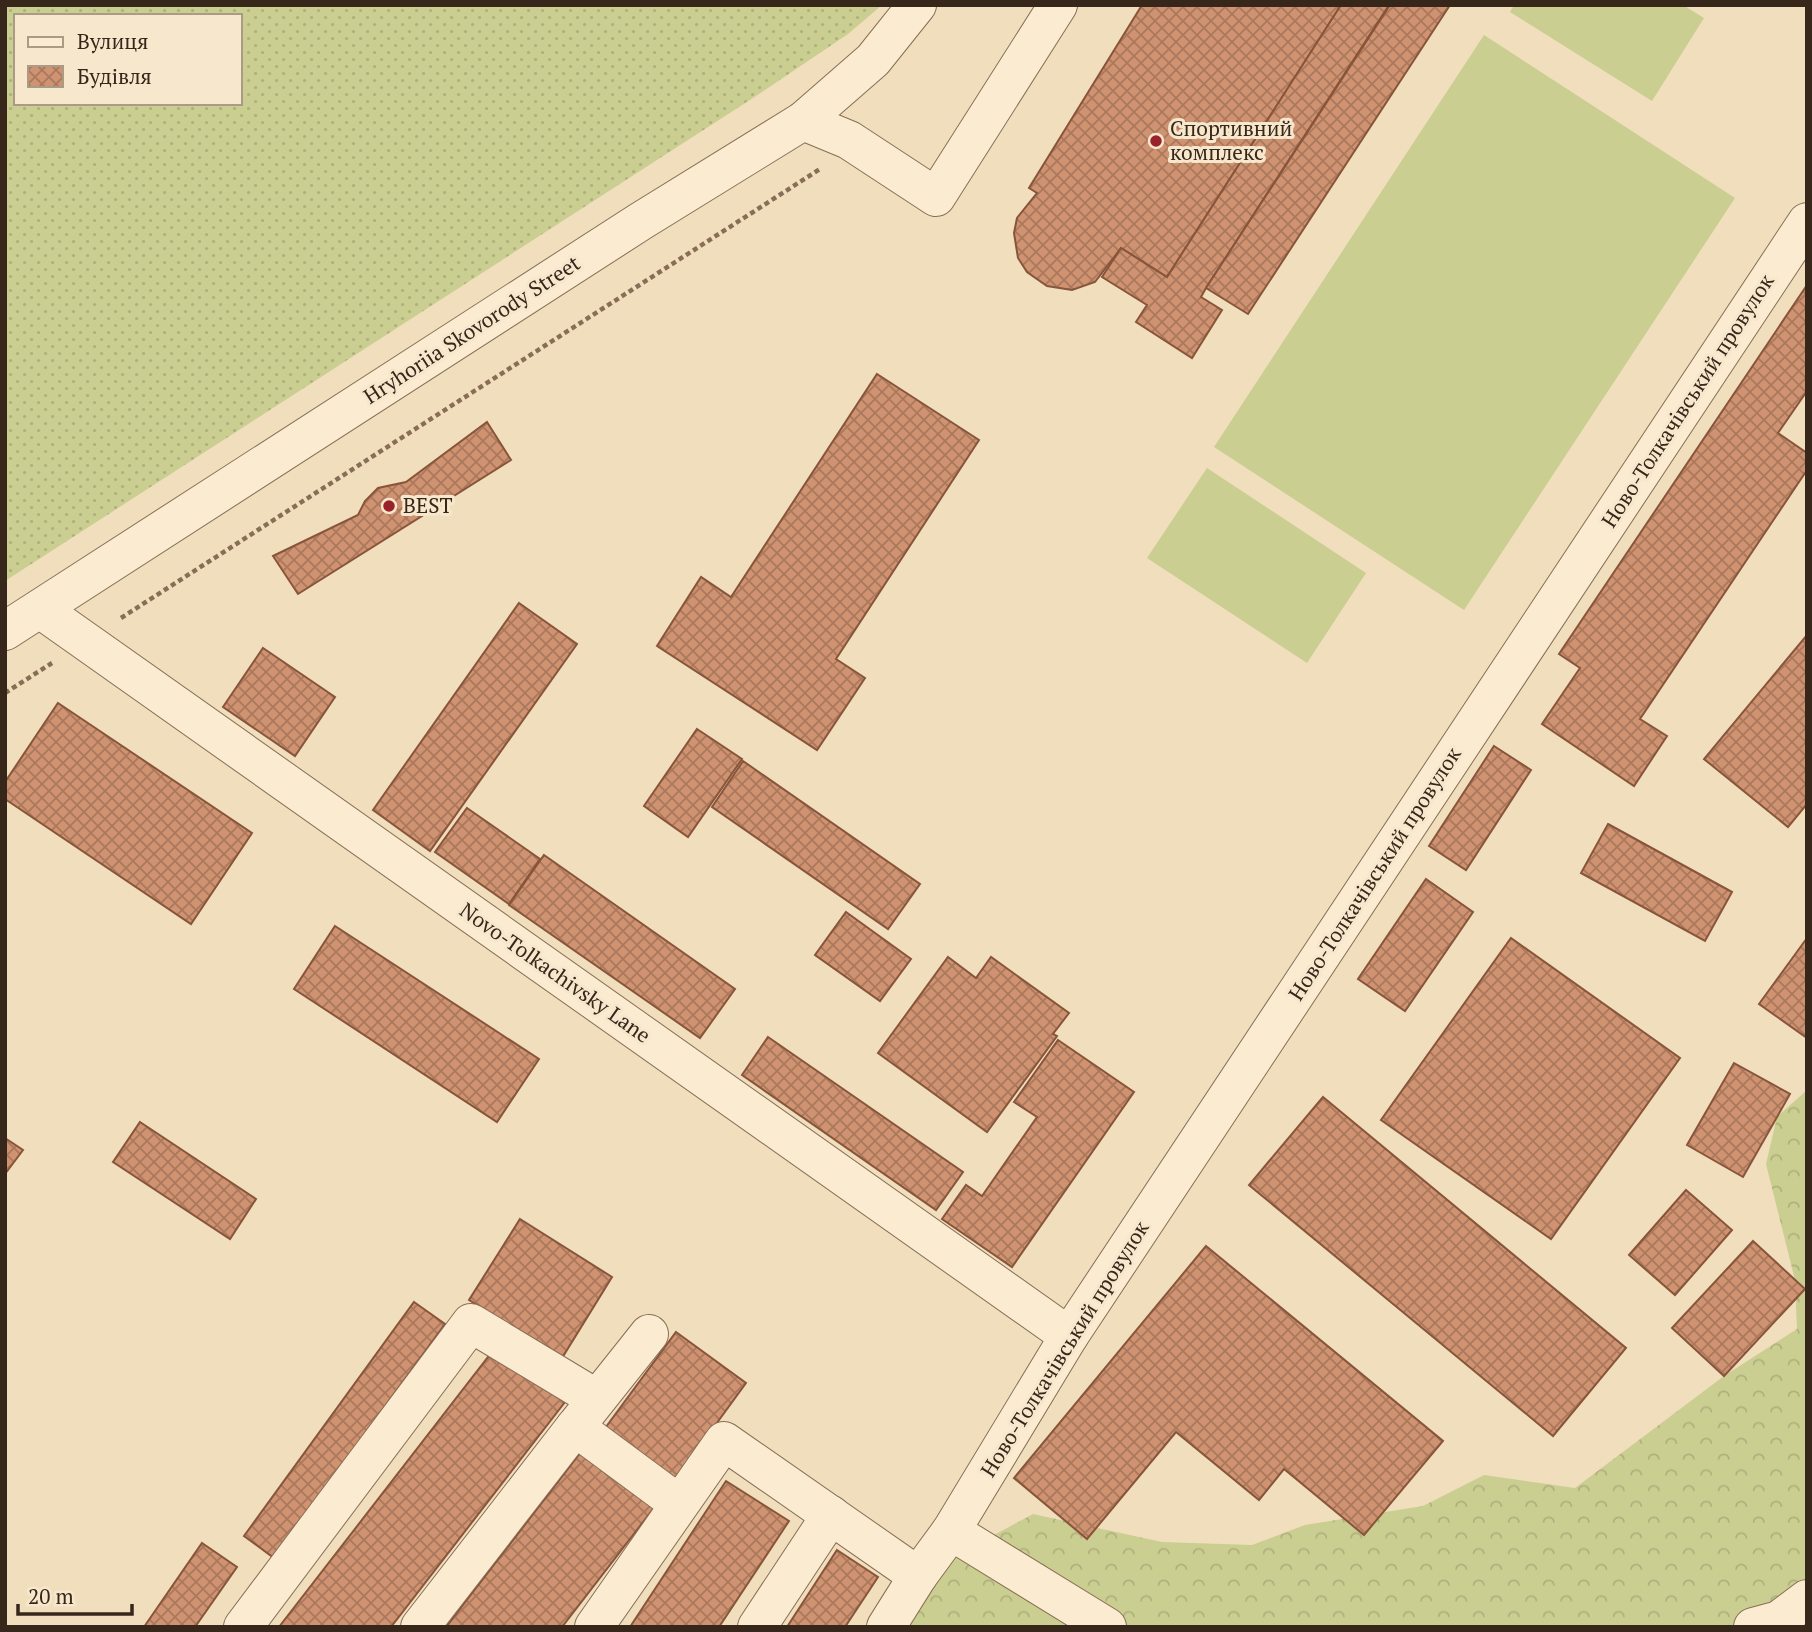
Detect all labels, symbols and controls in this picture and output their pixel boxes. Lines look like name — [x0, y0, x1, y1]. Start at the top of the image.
legend — [14, 14, 242, 105]
text: Вулиця — [77, 27, 148, 55]
text: Будівля — [77, 62, 152, 90]
place label: Спортивний комплекс — [1170, 114, 1293, 166]
marker: Спортивний комплекс — [1148, 133, 1164, 149]
street label: Hryhoriia Skovorody Street — [358, 248, 585, 410]
street label: Ново-Толкачівський провулок — [1595, 268, 1780, 533]
place label: BEST — [403, 491, 452, 519]
marker: BEST — [381, 498, 397, 514]
street label: Ново-Толкачівський провулок — [1282, 741, 1467, 1006]
street label: Novo-Tolkachivsky Lane — [455, 896, 657, 1049]
street label: Ново-Толкачівський провулок — [974, 1215, 1155, 1482]
scale bar — [18, 1572, 131, 1616]
text: 20 m — [28, 1582, 74, 1610]

